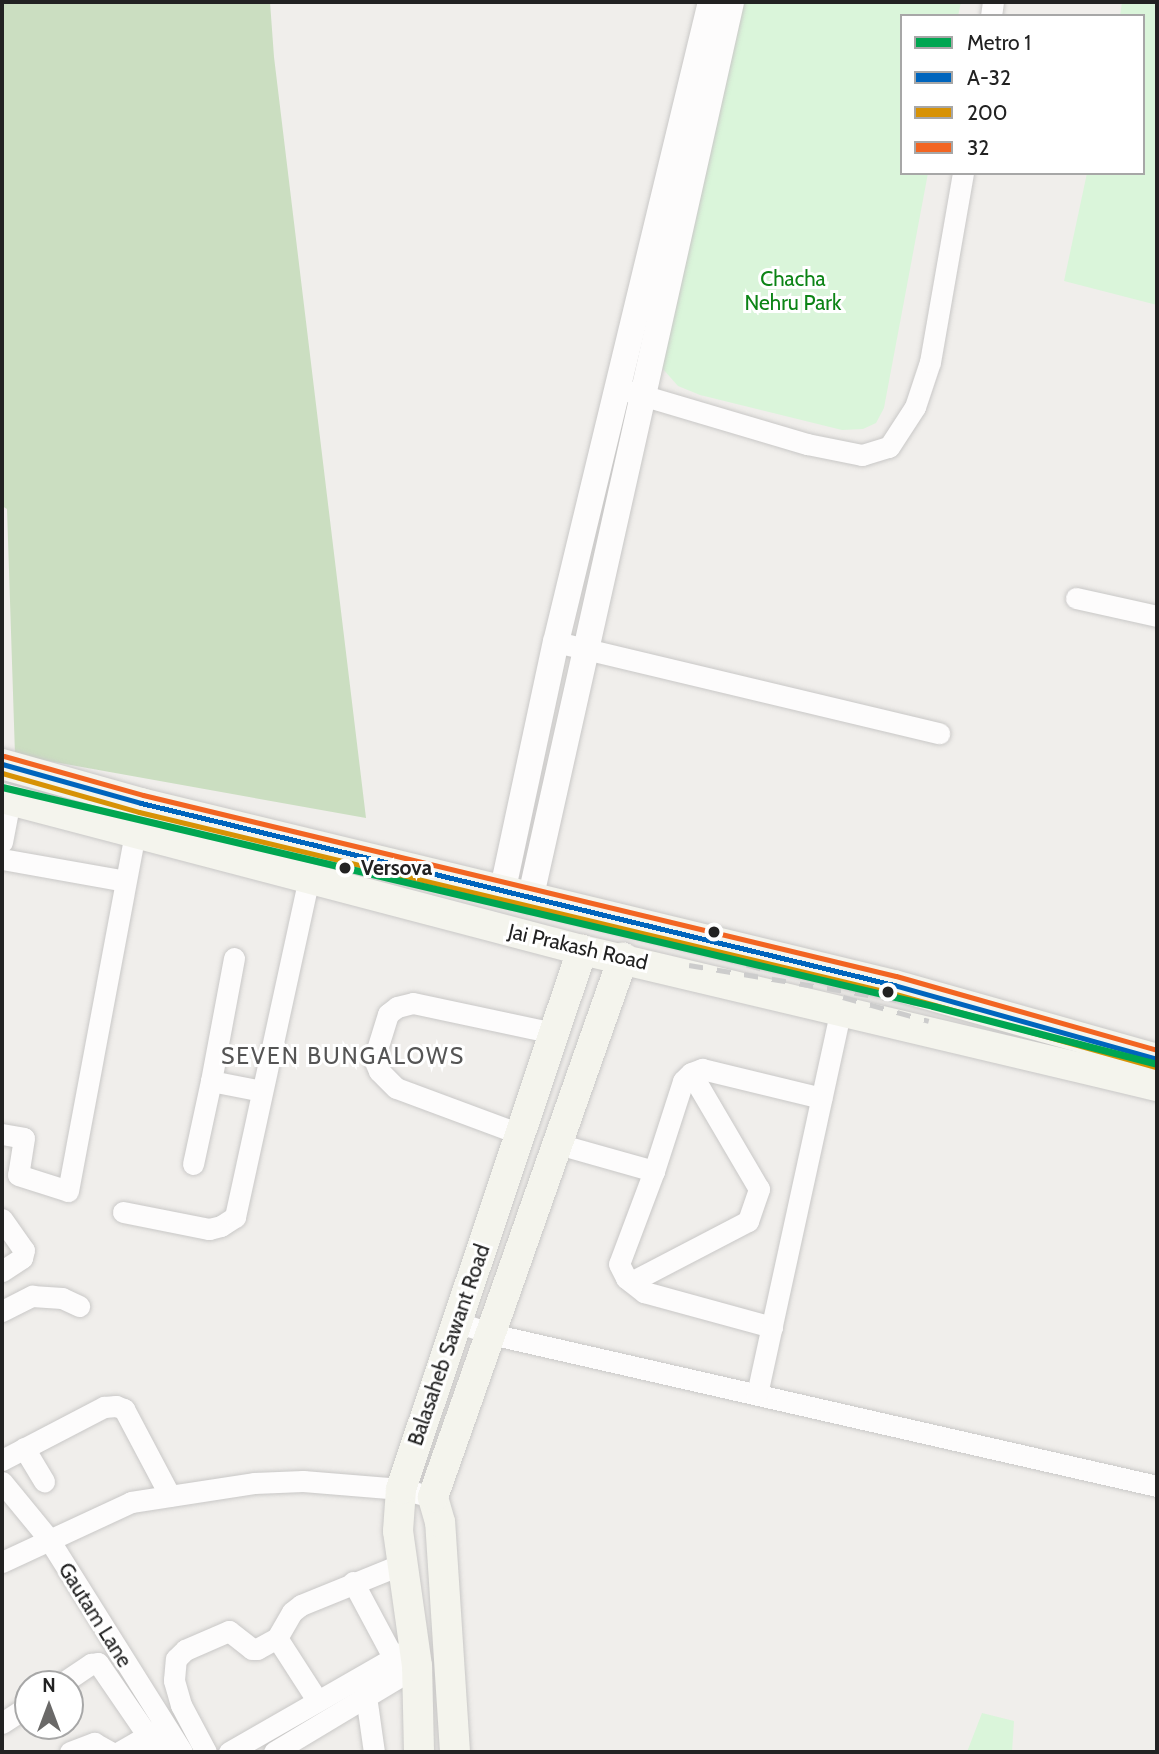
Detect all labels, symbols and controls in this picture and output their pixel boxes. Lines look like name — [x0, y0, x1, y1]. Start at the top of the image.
legend — [900, 14, 1145, 175]
text: Metro 1 — [967, 30, 1031, 55]
text: A-32 — [967, 65, 1011, 90]
text: 200 — [967, 100, 1007, 125]
text: 32 — [967, 135, 989, 160]
park label: Chacha Nehru Park — [745, 266, 841, 316]
place label: Versova — [361, 855, 432, 881]
marker: Versova — [335, 858, 355, 878]
street label: Jai Prakash Road — [506, 919, 650, 975]
unlabelled marker — [707, 925, 721, 939]
unlabelled marker — [881, 985, 895, 999]
district label: SEVEN BUNGALOWS — [223, 1042, 463, 1070]
street label: Balasaheb Sawant Road — [403, 1241, 495, 1449]
street label: Gautam Lane — [53, 1558, 137, 1672]
north arrow — [14, 1670, 84, 1740]
text: N — [42, 1674, 56, 1697]

